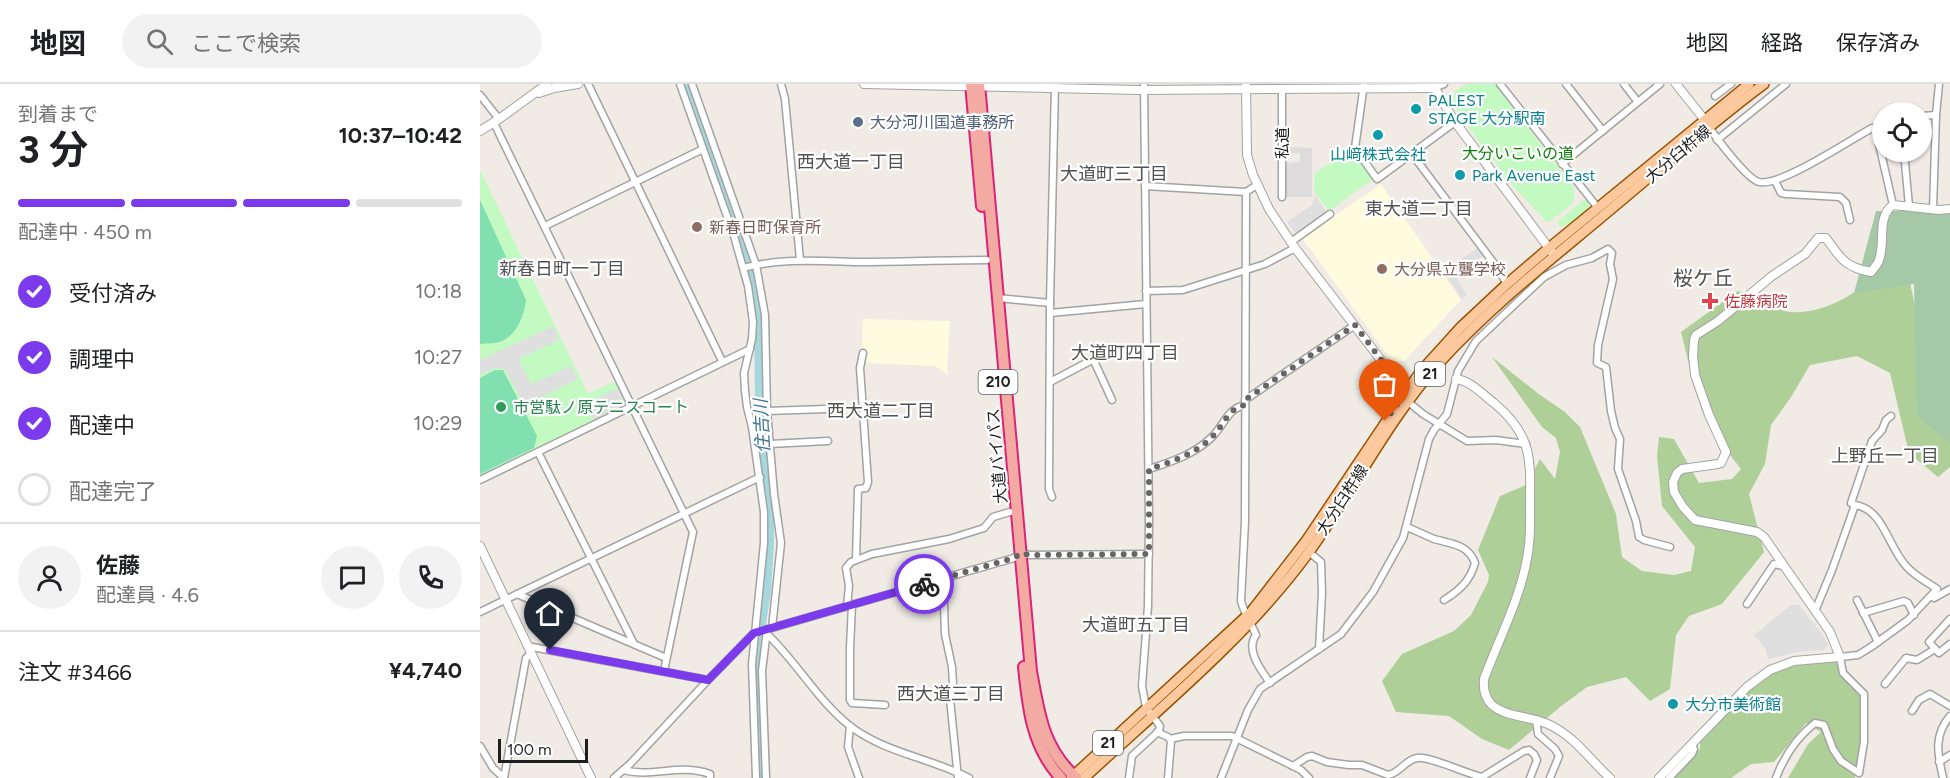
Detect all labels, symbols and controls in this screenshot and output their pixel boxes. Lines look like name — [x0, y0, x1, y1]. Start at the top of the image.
search box — [122, 14, 542, 68]
icon: search — [143, 25, 176, 58]
text: 地図 — [30, 26, 86, 60]
text: ここで検索 — [191, 30, 301, 57]
text: 地図 — [1686, 30, 1728, 55]
text: 経路 — [1761, 30, 1803, 55]
text: 保存済み — [1836, 30, 1920, 55]
place label: PALEST STAGE 大分駅南 — [1428, 91, 1546, 128]
text: 到着まで — [18, 102, 98, 126]
marker: PALEST STAGE 大分駅南 — [1409, 102, 1423, 116]
map controls — [1872, 102, 1932, 162]
button: locate — [1872, 102, 1932, 162]
place label: 大分河川国道事務所 — [870, 113, 1014, 132]
marker: 大分河川国道事務所 — [851, 115, 865, 129]
street label: 大分臼杵線 — [1641, 121, 1715, 187]
text: 10:37–10:42 — [338, 122, 462, 149]
text: 3 分 — [18, 126, 88, 173]
street label: 私道 — [1273, 127, 1292, 159]
marker: 山﨑株式会社 — [1371, 128, 1385, 142]
park label: 大分いこいの道 — [1462, 144, 1574, 163]
place label: 山﨑株式会社 — [1330, 145, 1426, 164]
district label: 西大道一丁目 — [797, 151, 905, 173]
district label: 大道町三丁目 — [1060, 163, 1168, 185]
place label: Park Avenue East — [1472, 166, 1596, 185]
marker: Park Avenue East — [1453, 168, 1467, 182]
district label: 東大道二丁目 — [1365, 198, 1473, 220]
place label: 新春日町保育所 — [709, 218, 821, 237]
text: 配達中 · 450 m — [18, 220, 152, 244]
marker: 新春日町保育所 — [690, 220, 704, 234]
district label: 新春日町一丁目 — [499, 258, 625, 280]
place label: 大分県立聾学校 — [1394, 260, 1506, 279]
marker: 大分県立聾学校 — [1375, 262, 1389, 276]
district label: 桜ケ丘 — [1673, 266, 1733, 290]
icon: check — [18, 275, 51, 308]
text: 10:18 — [415, 279, 462, 303]
text: 受付済み — [69, 280, 157, 307]
marker: 佐藤病院 — [1701, 292, 1719, 310]
place label: 佐藤病院 — [1724, 292, 1788, 311]
icon: check — [18, 341, 51, 374]
district label: 大道町四丁目 — [1071, 342, 1179, 364]
text: 10:27 — [414, 345, 462, 369]
text: 調理中 — [69, 346, 135, 373]
pin — [1359, 359, 1410, 421]
road number: 21 — [1415, 362, 1445, 386]
icon: bag — [1368, 368, 1401, 401]
road number: 210 — [978, 370, 1018, 394]
water label: 住吉川 — [749, 396, 774, 454]
place label: 市営駄ノ原テニスコート — [513, 398, 689, 417]
marker: 市営駄ノ原テニスコート — [494, 400, 508, 414]
district label: 西大道二丁目 — [827, 400, 935, 422]
icon: check — [18, 407, 51, 440]
street label: 大道バイパス — [983, 408, 1011, 504]
text: 10:29 — [413, 411, 462, 435]
text: 配達中 — [69, 412, 135, 439]
district label: 上野丘一丁目 — [1831, 445, 1939, 467]
street label: 大分臼杵線 — [1312, 461, 1372, 539]
text: 配達完了 — [69, 478, 157, 505]
button: person — [18, 546, 81, 609]
button: chat — [321, 546, 384, 609]
button: phone — [399, 546, 462, 609]
text: 佐藤 — [96, 552, 140, 579]
courier — [894, 554, 954, 614]
icon: bike — [908, 568, 941, 601]
text: 配達員 · 4.6 — [96, 583, 199, 607]
pin — [524, 588, 575, 650]
icon: home — [533, 597, 566, 630]
district label: 大道町五丁目 — [1082, 614, 1190, 636]
text: ¥4,740 — [389, 657, 462, 684]
text: 注文 #3466 — [18, 659, 132, 686]
district label: 西大道三丁目 — [897, 683, 1005, 705]
place label: 大分市美術館 — [1685, 695, 1781, 714]
marker: 大分市美術館 — [1666, 697, 1680, 711]
road number: 21 — [1093, 731, 1123, 755]
scale bar — [498, 736, 588, 764]
text: 100 m — [507, 740, 552, 759]

